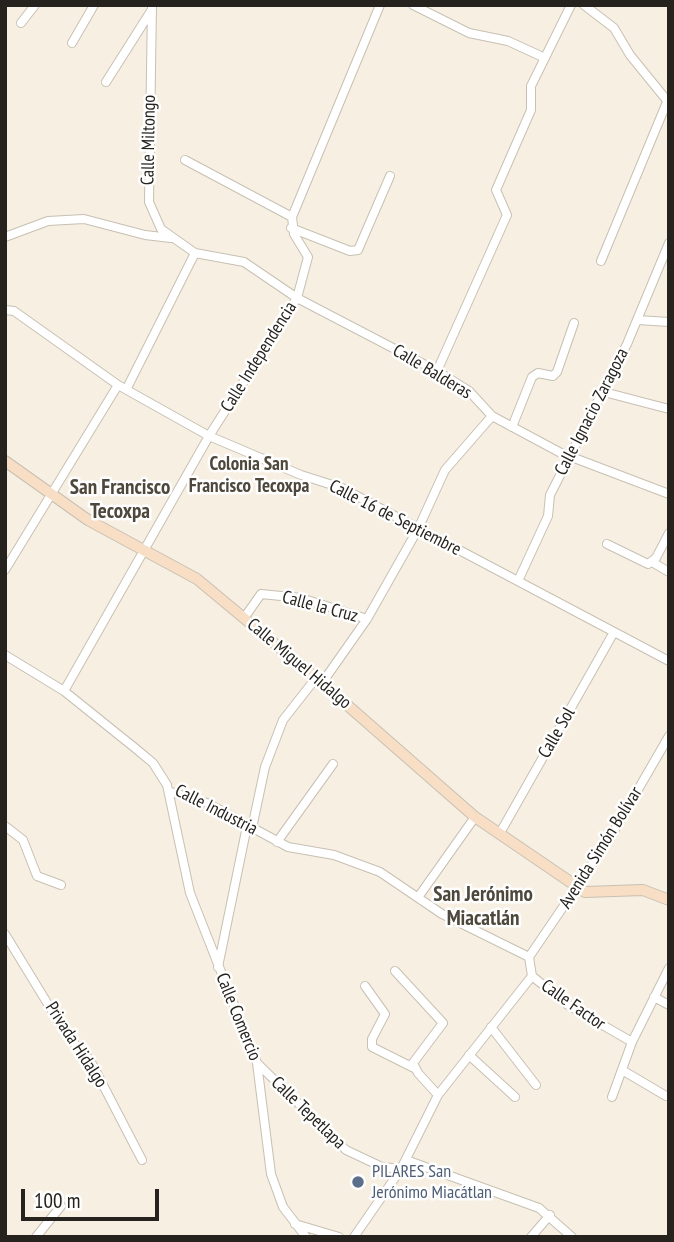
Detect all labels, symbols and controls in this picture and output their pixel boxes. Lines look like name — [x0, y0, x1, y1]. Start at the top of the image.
street label: Calle Miltongo — [137, 95, 161, 185]
street label: Calle Independencia — [216, 298, 302, 416]
street label: Calle Balderas — [389, 340, 475, 404]
street label: Calle Ignacio Zaragoza — [551, 345, 633, 479]
district label: Colonia San Francisco Tecoxpa — [189, 454, 309, 498]
district label: San Francisco Tecoxpa — [70, 475, 170, 525]
street label: Calle 16 de Septiembre — [325, 475, 465, 561]
street label: Calle la Cruz — [280, 587, 360, 627]
street label: Calle Miguel Hidalgo — [242, 614, 356, 714]
street label: Calle Sol — [534, 704, 580, 762]
street label: Calle Industria — [171, 780, 261, 840]
street label: Avenida Simón Bolívar — [555, 783, 647, 913]
district label: San Jerónimo Miacatlán — [433, 882, 533, 932]
street label: Calle Comercio — [211, 970, 265, 1064]
street label: Calle Factor — [537, 975, 609, 1035]
street label: Privada Hidalgo — [40, 998, 112, 1092]
street label: Calle Tepetlapa — [266, 1072, 350, 1154]
place label: PILARES San Jerónimo Miacátlan — [372, 1161, 492, 1204]
marker: PILARES San Jerónimo Miacátlan — [350, 1174, 366, 1190]
scale bar — [24, 1176, 163, 1220]
text: 100 m — [34, 1187, 80, 1214]

